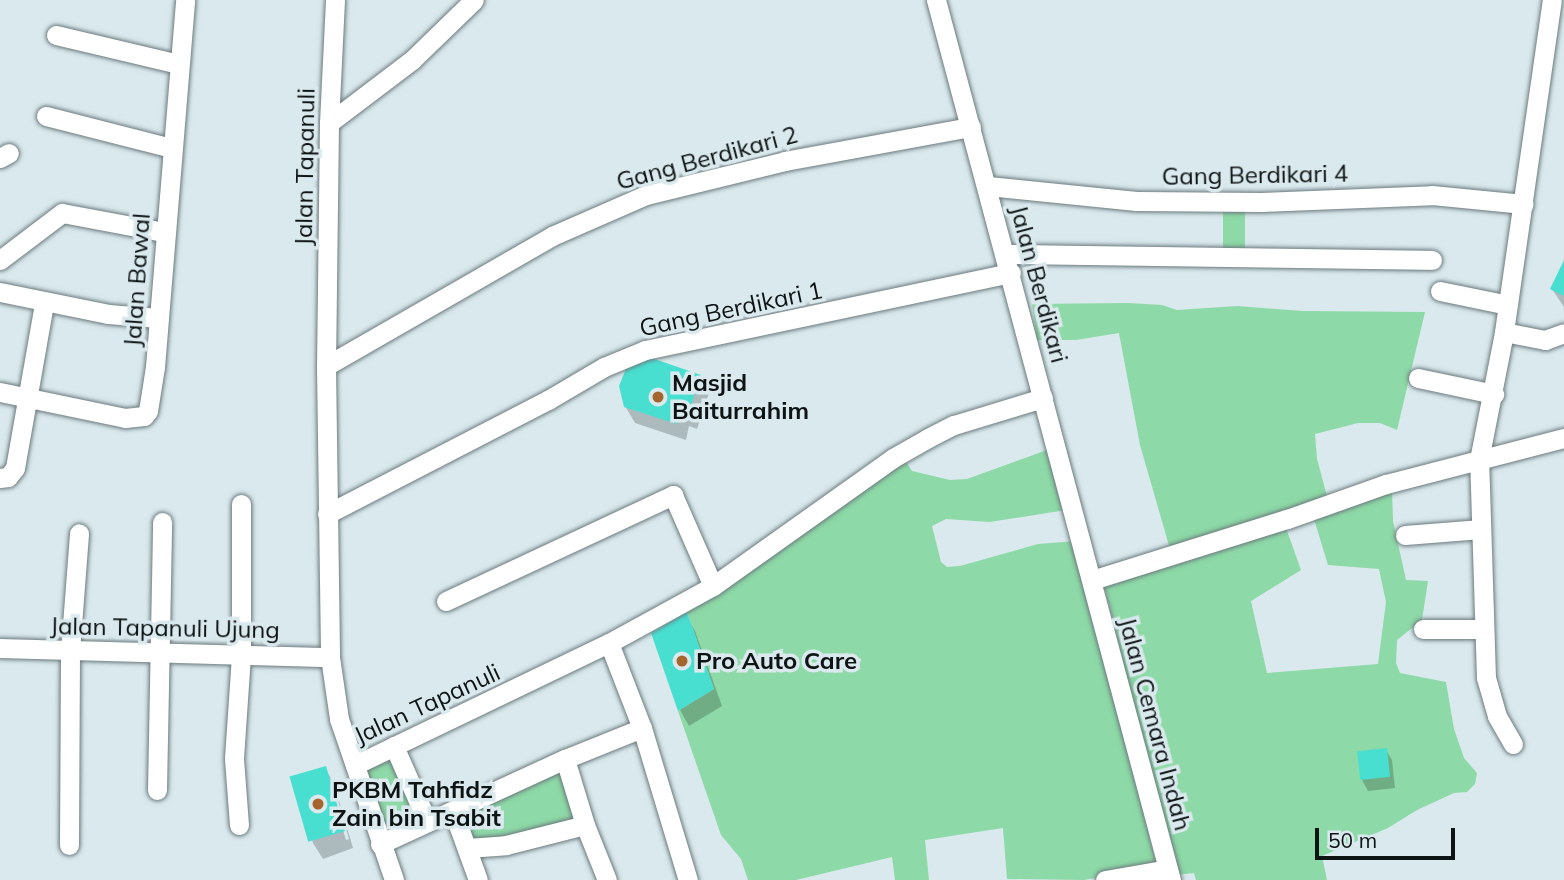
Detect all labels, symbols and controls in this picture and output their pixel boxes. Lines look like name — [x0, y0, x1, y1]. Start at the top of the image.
street label: Jalan Tapanuli — [289, 88, 321, 246]
street label: Gang Berdikari 2 — [613, 120, 801, 196]
street label: Gang Berdikari 4 — [1162, 159, 1348, 191]
street label: Jalan Berdikari — [1004, 202, 1074, 366]
street label: Jalan Bawal — [118, 212, 156, 348]
street label: Gang Berdikari 1 — [637, 276, 825, 342]
place label: Masjid Baiturrahim — [672, 369, 809, 425]
marker: Masjid Baiturrahim — [650, 389, 666, 405]
street label: Jalan Tapanuli Ujung — [50, 612, 280, 644]
street label: Jalan Cemara Indah — [1113, 614, 1197, 834]
place label: Pro Auto Care — [696, 647, 857, 675]
marker: Pro Auto Care — [674, 653, 690, 669]
street label: Jalan Tapanuli — [349, 658, 505, 750]
place label: PKBM Tahfidz Zain bin Tsabit — [332, 776, 501, 832]
marker: PKBM Tahfidz Zain bin Tsabit — [310, 796, 326, 812]
scale bar — [1319, 814, 1459, 858]
text: 50 m — [1328, 827, 1377, 853]

